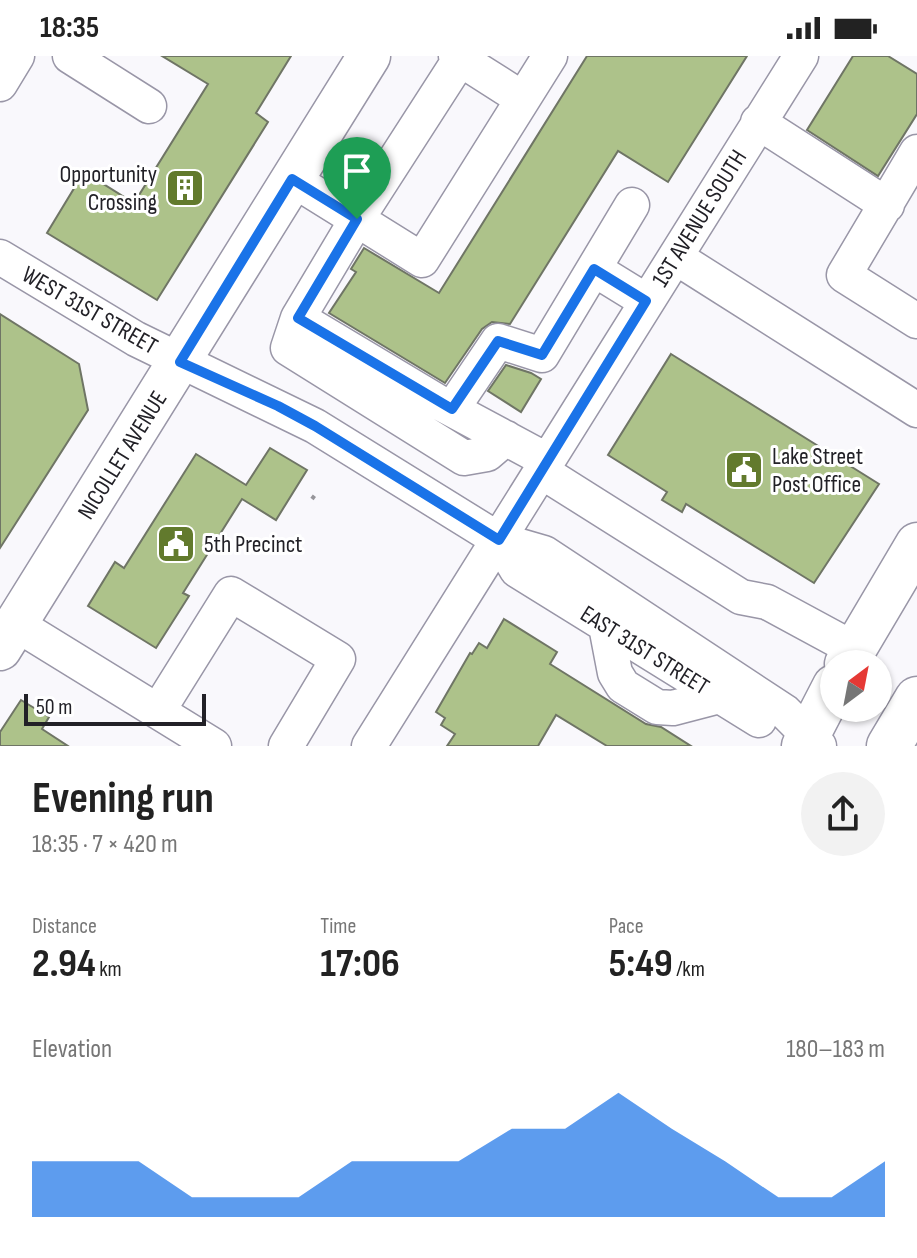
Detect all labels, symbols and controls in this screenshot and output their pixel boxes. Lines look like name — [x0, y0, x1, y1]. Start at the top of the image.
text: 18:35 — [40, 10, 99, 46]
pin — [323, 137, 391, 219]
street label: 1ST AVENUE SOUTH — [646, 144, 753, 292]
icon: arrive — [335, 149, 379, 193]
place label: Opportunity Crossing — [59, 160, 157, 217]
building icon: Opportunity Crossing — [164, 167, 206, 209]
street label: WEST 31ST STREET — [17, 260, 163, 361]
street label: NICOLLET AVENUE — [71, 386, 173, 525]
place label: Lake Street Post Office — [772, 442, 863, 499]
public building icon: Lake Street Post Office — [723, 449, 765, 491]
public building icon: 5th Precinct — [155, 523, 197, 565]
place label: 5th Precinct — [204, 530, 302, 559]
street label: EAST 31ST STREET — [575, 599, 715, 702]
north arrow — [820, 650, 892, 722]
map controls — [820, 650, 892, 722]
scale bar — [24, 690, 206, 726]
text: 50 m — [36, 694, 72, 721]
text: Evening run — [32, 772, 214, 825]
button: share — [801, 772, 885, 856]
text: 18:35 · 7 × 420 m — [32, 829, 178, 860]
text: Distance — [32, 913, 97, 940]
text: Time — [320, 913, 356, 940]
text: Pace — [609, 913, 644, 940]
text: 2.94 — [32, 940, 96, 988]
text: 17:06 — [320, 940, 400, 988]
text: 5:49 — [609, 940, 673, 988]
text: km — [96, 956, 122, 983]
text: /km — [673, 956, 705, 983]
text: Elevation — [32, 1034, 112, 1065]
text: 180–183 m — [786, 1034, 885, 1065]

